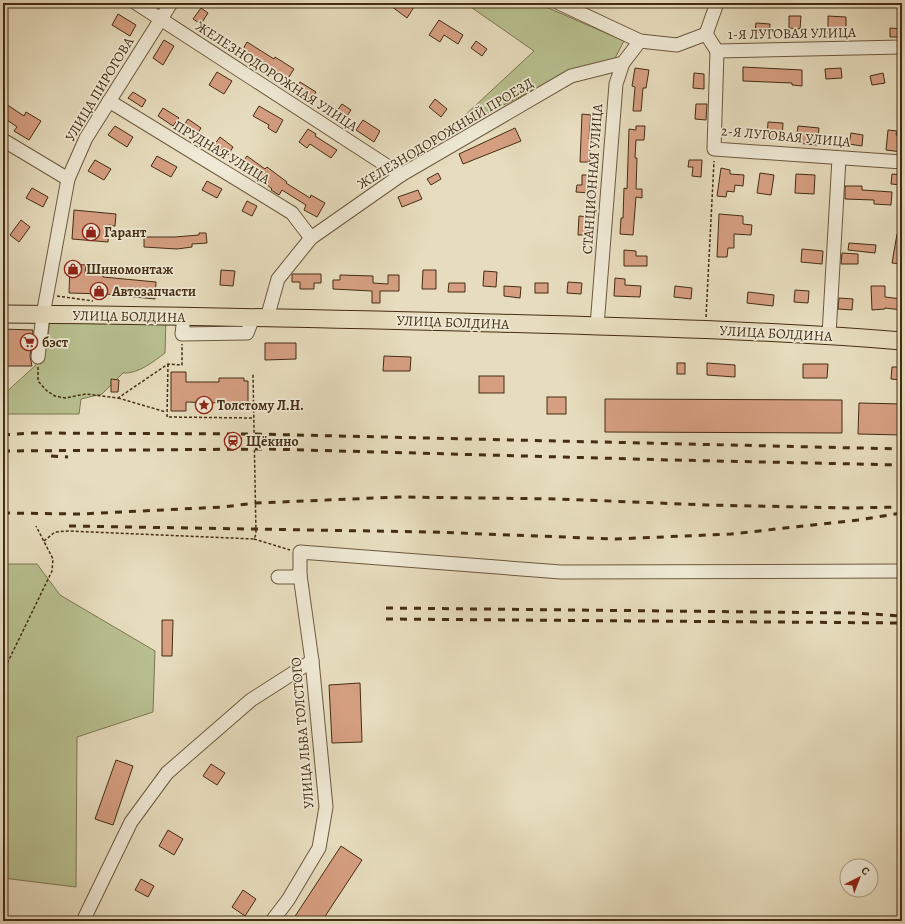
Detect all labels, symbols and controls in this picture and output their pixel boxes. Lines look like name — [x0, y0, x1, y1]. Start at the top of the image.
street label: ЖЕЛЕЗНОДОРОЖНАЯ УЛИЦА — [192, 17, 362, 136]
street label: 1-Я ЛУГОВАЯ УЛИЦА — [728, 23, 857, 44]
street label: УЛИЦА ПИРОГОВА — [61, 33, 139, 145]
street label: ЖЕЛЕЗНОДОРОЖНЫЙ ПРОЕЗД — [354, 73, 537, 194]
street label: СТАНЦИОННАЯ УЛИЦА — [578, 102, 607, 255]
street label: ПРУДНАЯ УЛИЦА — [170, 116, 274, 189]
street label: 2-Я ЛУГОВАЯ УЛИЦА — [720, 121, 852, 152]
shop icon: Гарант — [81, 222, 101, 242]
place label: Гарант — [104, 223, 147, 242]
shop icon: Шиномонтаж — [63, 259, 83, 279]
place label: Шиномонтаж — [86, 260, 173, 279]
shop icon: Автозапчасти — [89, 281, 109, 301]
place label: Автозапчасти — [111, 282, 196, 301]
street label: УЛИЦА БОЛДИНА — [72, 306, 186, 327]
street label: УЛИЦА БОЛДИНА — [396, 311, 511, 334]
street label: УЛИЦА БОЛДИНА — [719, 321, 834, 346]
supermarket icon: бэст — [19, 332, 39, 352]
place label: бэст — [42, 333, 69, 352]
place icon: Толстому Л.Н. — [194, 395, 214, 415]
place label: Толстому Л.Н. — [217, 396, 304, 415]
station icon: Щёкино — [223, 431, 243, 451]
place label: Щёкино — [246, 432, 299, 451]
street label: УЛИЦА ЛЬВА ТОЛСТОГО — [286, 656, 319, 810]
north arrow — [839, 858, 879, 898]
text: С — [858, 863, 873, 879]

